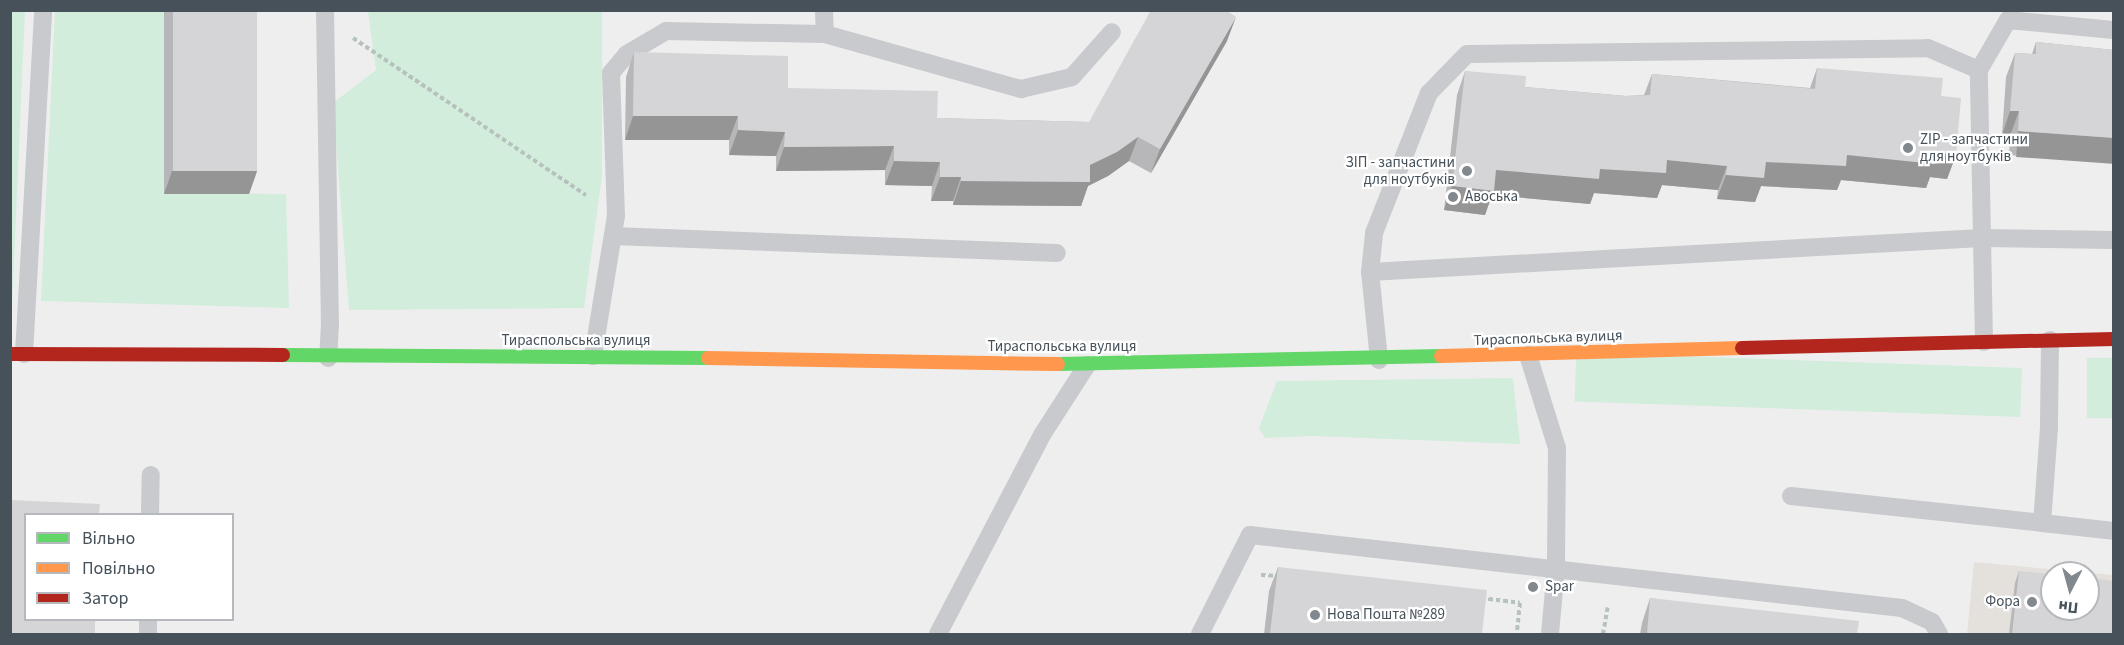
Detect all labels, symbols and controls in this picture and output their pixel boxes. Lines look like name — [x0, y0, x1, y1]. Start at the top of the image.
place label: ZIP - запчастини для ноутбуків — [1920, 130, 2028, 165]
marker: ZIP - запчастини для ноутбуків — [1901, 141, 1915, 155]
place label: ЗІП - запчастини для ноутбуків — [1346, 153, 1455, 188]
marker: ЗІП - запчастини для ноутбуків — [1460, 164, 1474, 178]
place label: Авоська — [1465, 188, 1518, 206]
marker: Авоська — [1446, 190, 1460, 204]
street label: Тираспольська вулиця — [1473, 326, 1623, 350]
street label: Тираспольська вулиця — [501, 332, 651, 350]
street label: Тираспольська вулиця — [987, 338, 1137, 356]
legend — [24, 513, 234, 621]
text: Вільно — [82, 526, 135, 551]
text: Повільно — [82, 556, 155, 581]
north arrow — [2040, 561, 2100, 621]
place label: Spar — [1545, 578, 1574, 596]
marker: Spar — [1526, 580, 1540, 594]
text: Затор — [82, 586, 129, 611]
place label: Фора — [1985, 593, 2020, 611]
marker: Фора — [2025, 595, 2039, 609]
text: Пн — [2057, 595, 2079, 619]
place label: Нова Пошта №289 — [1327, 606, 1445, 624]
marker: Нова Пошта №289 — [1308, 608, 1322, 622]

